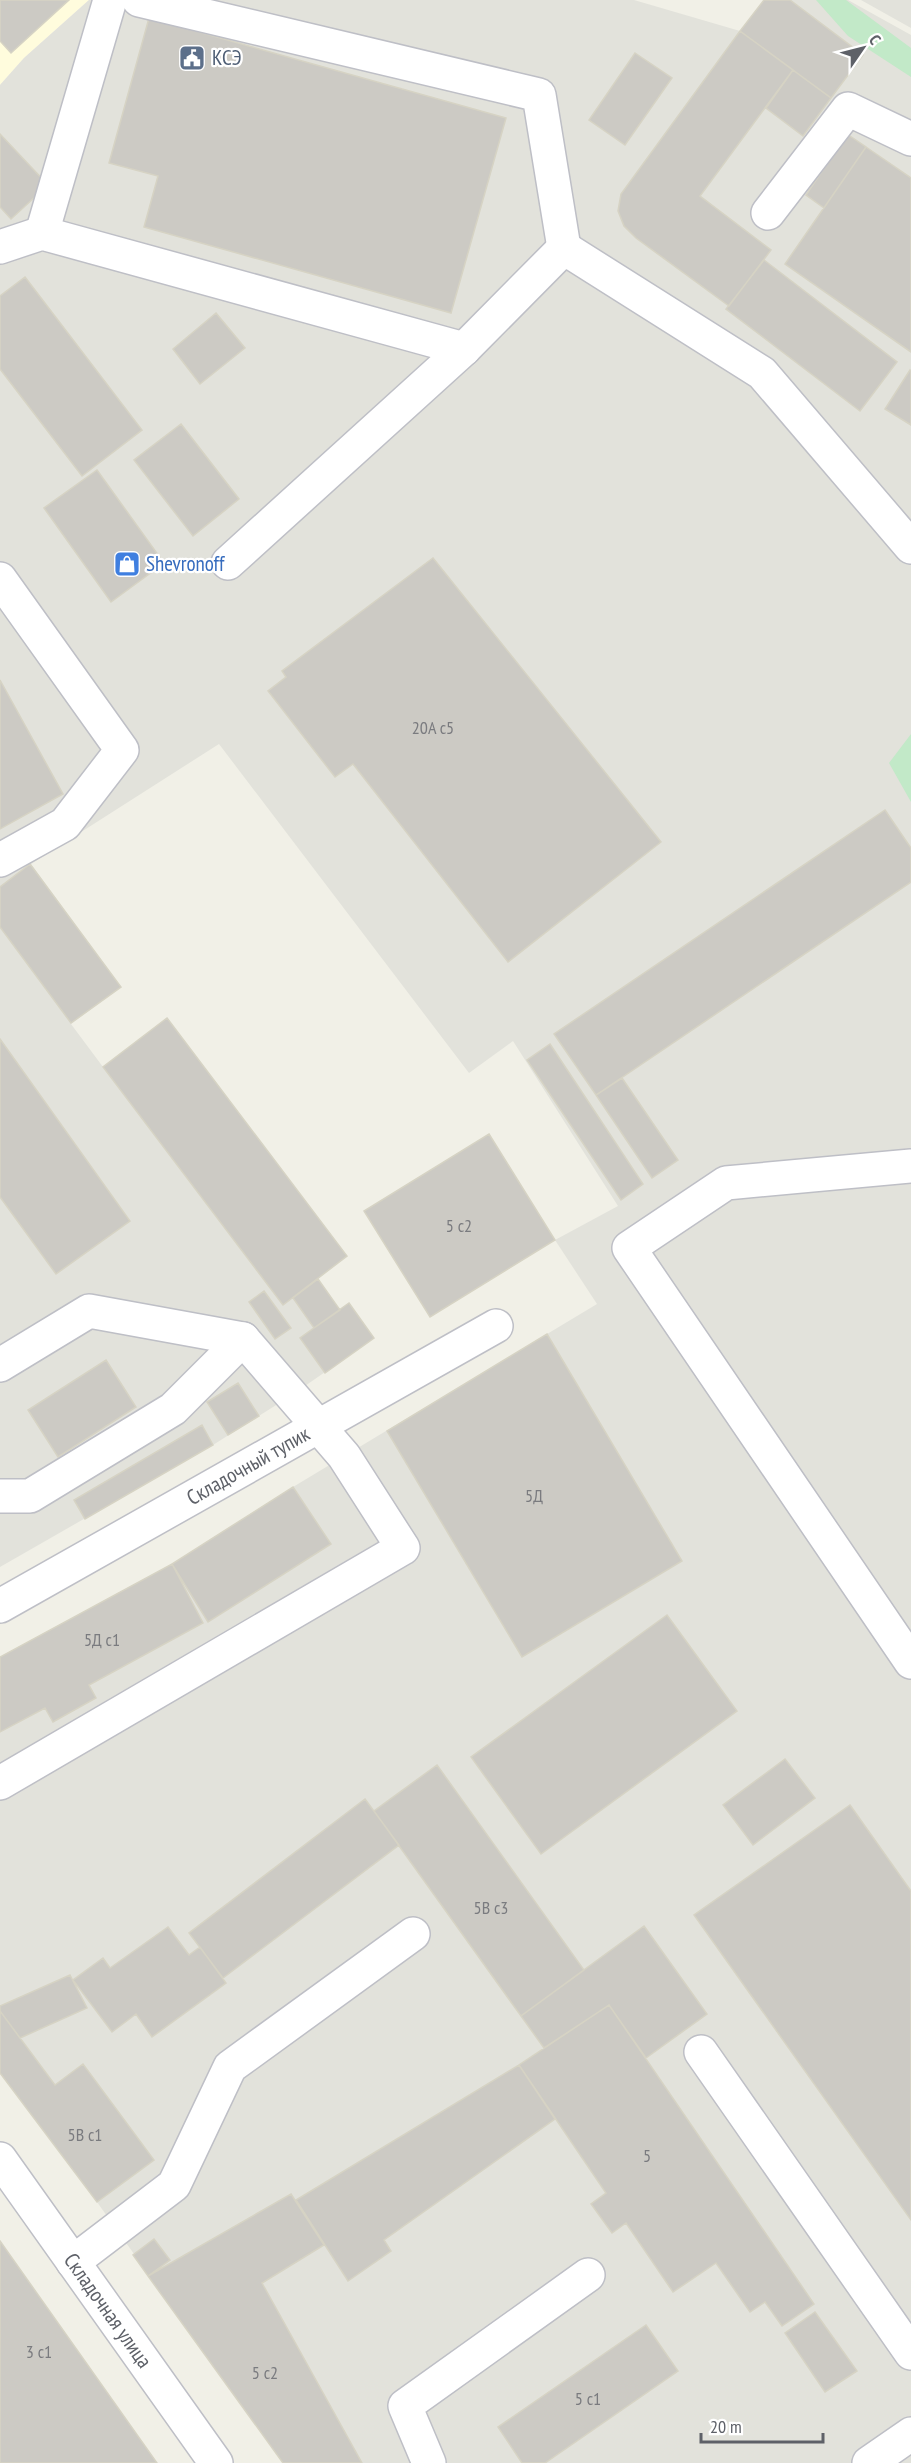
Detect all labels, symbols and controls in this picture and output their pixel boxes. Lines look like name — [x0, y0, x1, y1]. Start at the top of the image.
north arrow — [833, 18, 893, 78]
text: С — [865, 31, 886, 49]
public building icon: КСЭ — [177, 43, 207, 73]
place label: КСЭ — [212, 44, 241, 71]
shop icon: Shevronoff — [112, 549, 142, 579]
place label: Shevronoff — [146, 550, 225, 577]
house number: 20А с5 — [412, 716, 454, 739]
house number: 5 с2 — [446, 1214, 472, 1237]
street label: Складочный тупик — [182, 1420, 314, 1511]
house number: 5Д — [525, 1484, 543, 1507]
house number: 5Д с1 — [84, 1628, 120, 1651]
house number: 5В с3 — [474, 1896, 508, 1919]
house number: 5В с1 — [68, 2123, 102, 2146]
house number: 5 — [643, 2144, 651, 2167]
street label: Складочная улица — [58, 2248, 158, 2373]
house number: 3 с1 — [26, 2340, 52, 2363]
house number: 5 с2 — [252, 2361, 278, 2384]
house number: 5 с1 — [575, 2387, 601, 2410]
scale bar — [701, 2406, 822, 2444]
text: 20 m — [710, 2415, 742, 2438]

